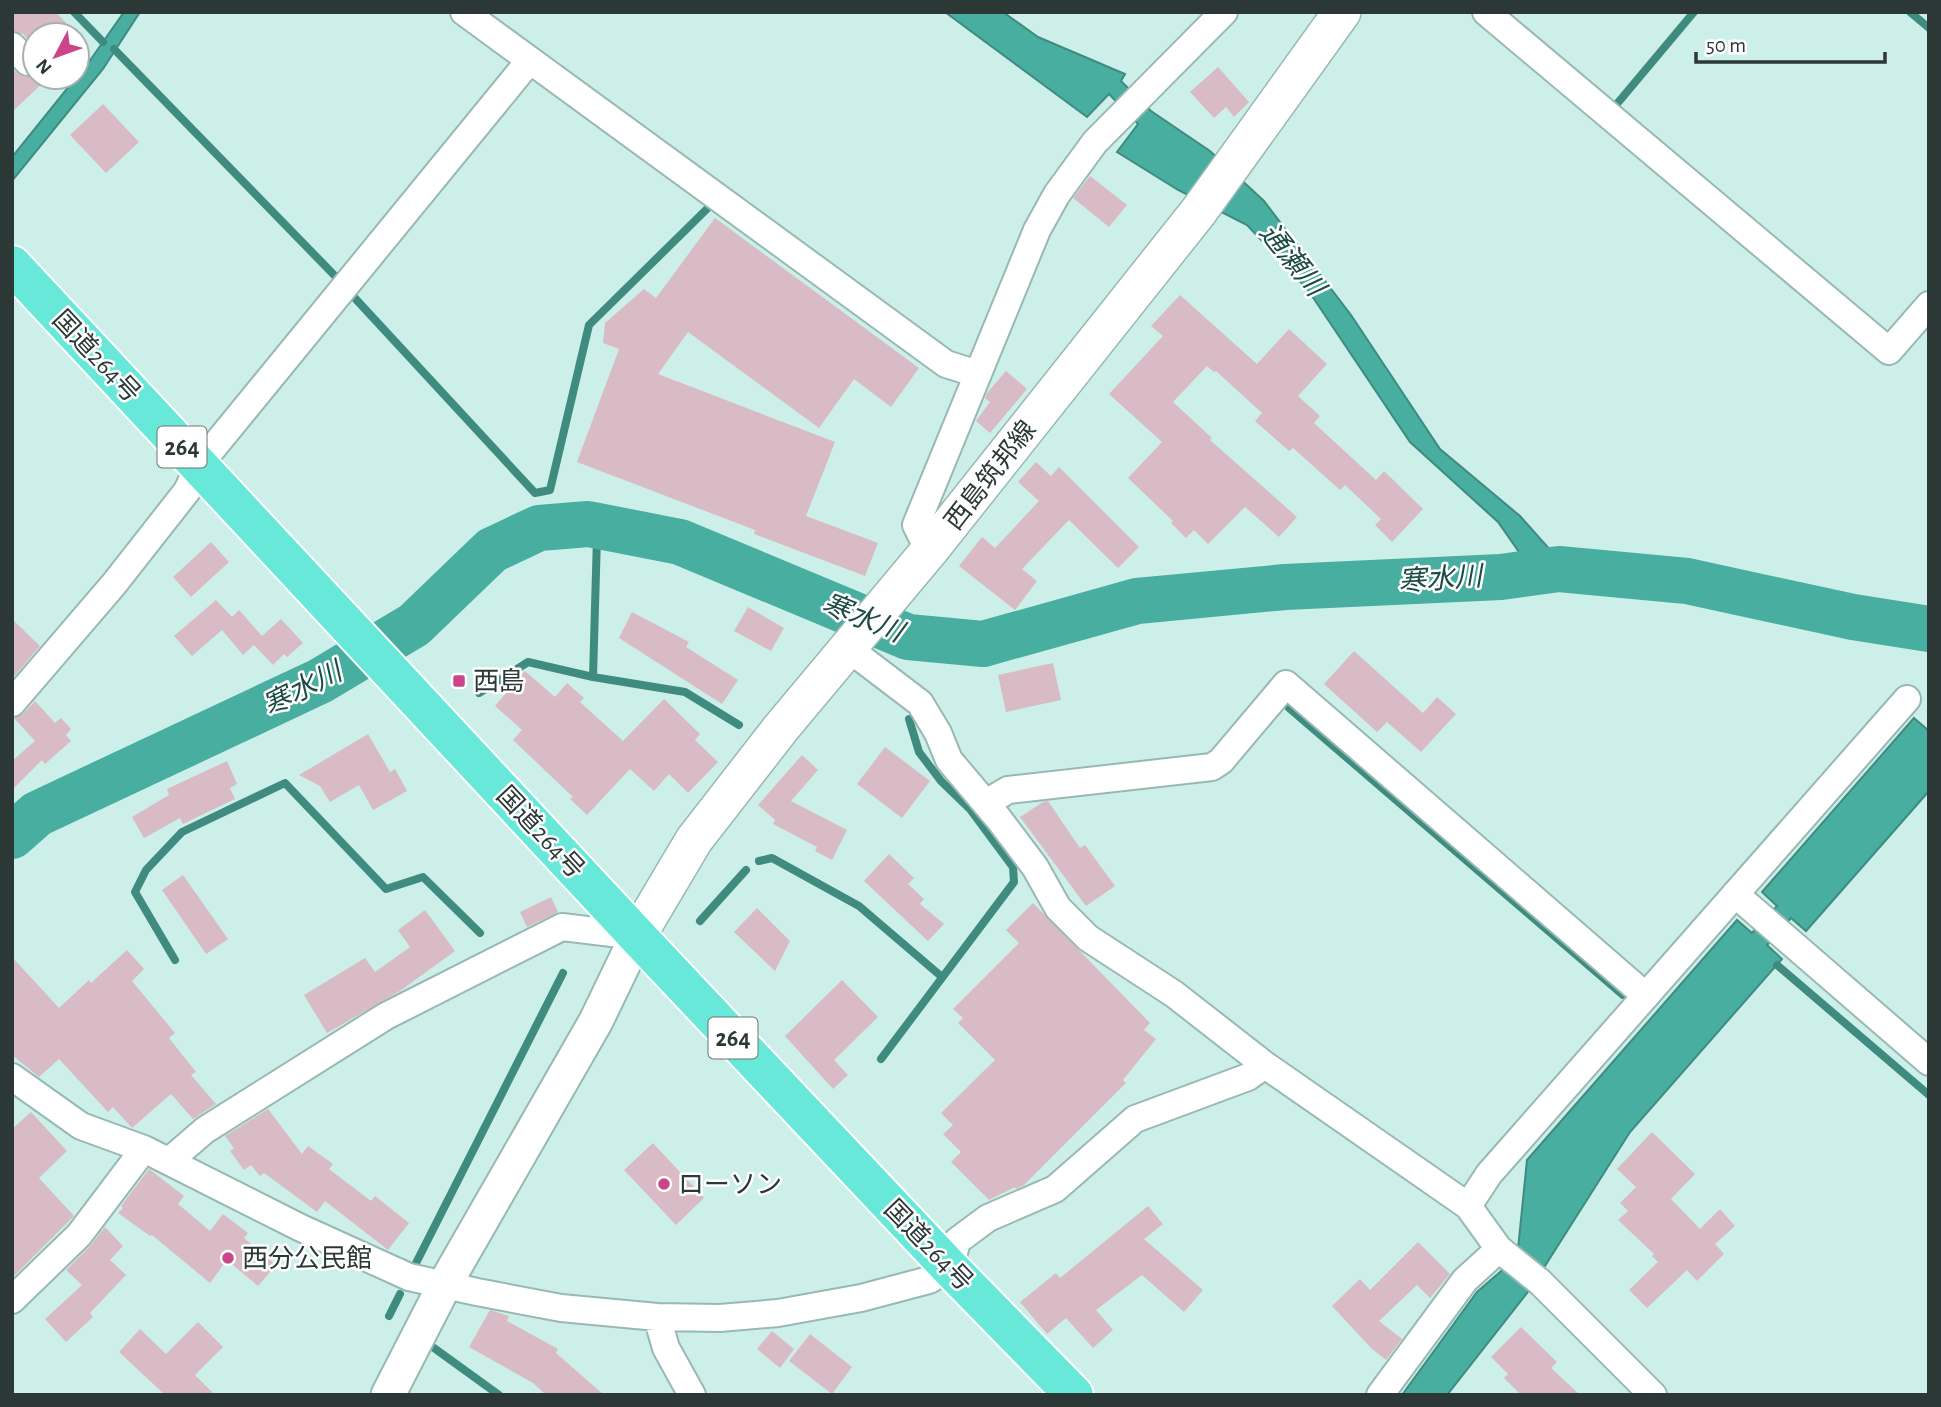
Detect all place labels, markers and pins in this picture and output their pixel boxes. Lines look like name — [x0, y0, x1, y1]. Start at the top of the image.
place label: 西島 — [473, 667, 525, 695]
marker: 西島 — [451, 673, 467, 689]
place label: ローソン — [678, 1172, 782, 1198]
marker: ローソン — [656, 1176, 672, 1192]
place label: 西分公民館 — [242, 1245, 372, 1272]
marker: 西分公民館 — [220, 1250, 236, 1266]

